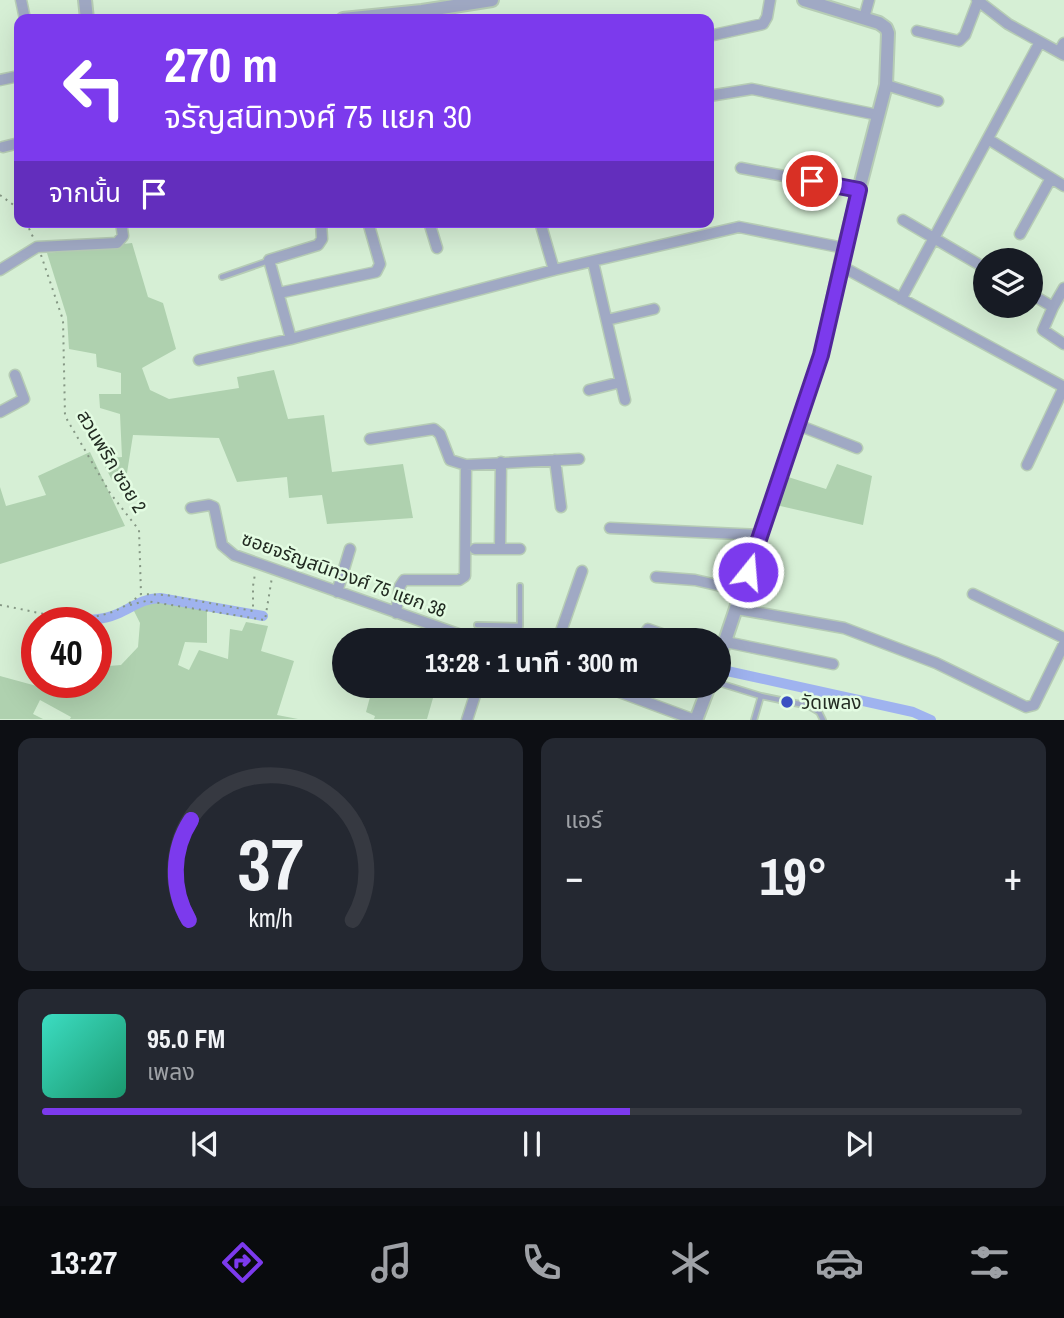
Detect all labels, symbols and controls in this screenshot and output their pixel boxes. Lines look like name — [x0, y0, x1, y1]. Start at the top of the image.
text: 270 m — [164, 31, 278, 97]
icon: left — [49, 42, 140, 133]
text: จรัญสนิทวงศ์ 75 แยก 30 — [164, 95, 472, 138]
pin — [782, 151, 842, 211]
icon: arrive — [793, 162, 831, 200]
text: จากนั้น — [49, 175, 121, 210]
icon: arrive — [135, 175, 173, 213]
map controls — [973, 248, 1043, 318]
button: layers — [973, 248, 1043, 318]
street label: สวนพริก ซอย 2 — [71, 405, 153, 517]
street label: ซอยจรัญสนิทวงศ์ 75 แยก 38 — [238, 525, 450, 623]
position arrow — [711, 535, 785, 609]
speed limit sign: 40 — [21, 607, 112, 698]
text: 13:28 · 1 นาที · 300 m — [425, 645, 638, 680]
place label: วัดเพลง — [801, 689, 862, 715]
marker: วัดเพลง — [779, 694, 795, 710]
text: แอร์ — [565, 804, 602, 835]
text: 37 — [237, 816, 304, 914]
text: 19° — [759, 841, 828, 911]
text: − — [565, 851, 583, 902]
text: + — [1004, 851, 1022, 902]
text: km/h — [248, 901, 293, 935]
text: 95.0 FM — [147, 1021, 225, 1056]
text: เพลง — [147, 1056, 195, 1087]
icon: previous — [186, 1125, 224, 1163]
icon: pause — [513, 1125, 551, 1163]
icon: next — [840, 1125, 878, 1163]
icon: directions — [218, 1238, 267, 1287]
icon: music — [367, 1238, 416, 1287]
icon: phone — [517, 1238, 566, 1287]
icon: climate — [666, 1238, 715, 1287]
icon: car — [815, 1238, 864, 1287]
icon: filters — [965, 1238, 1014, 1287]
text: 13:27 — [50, 1241, 117, 1284]

